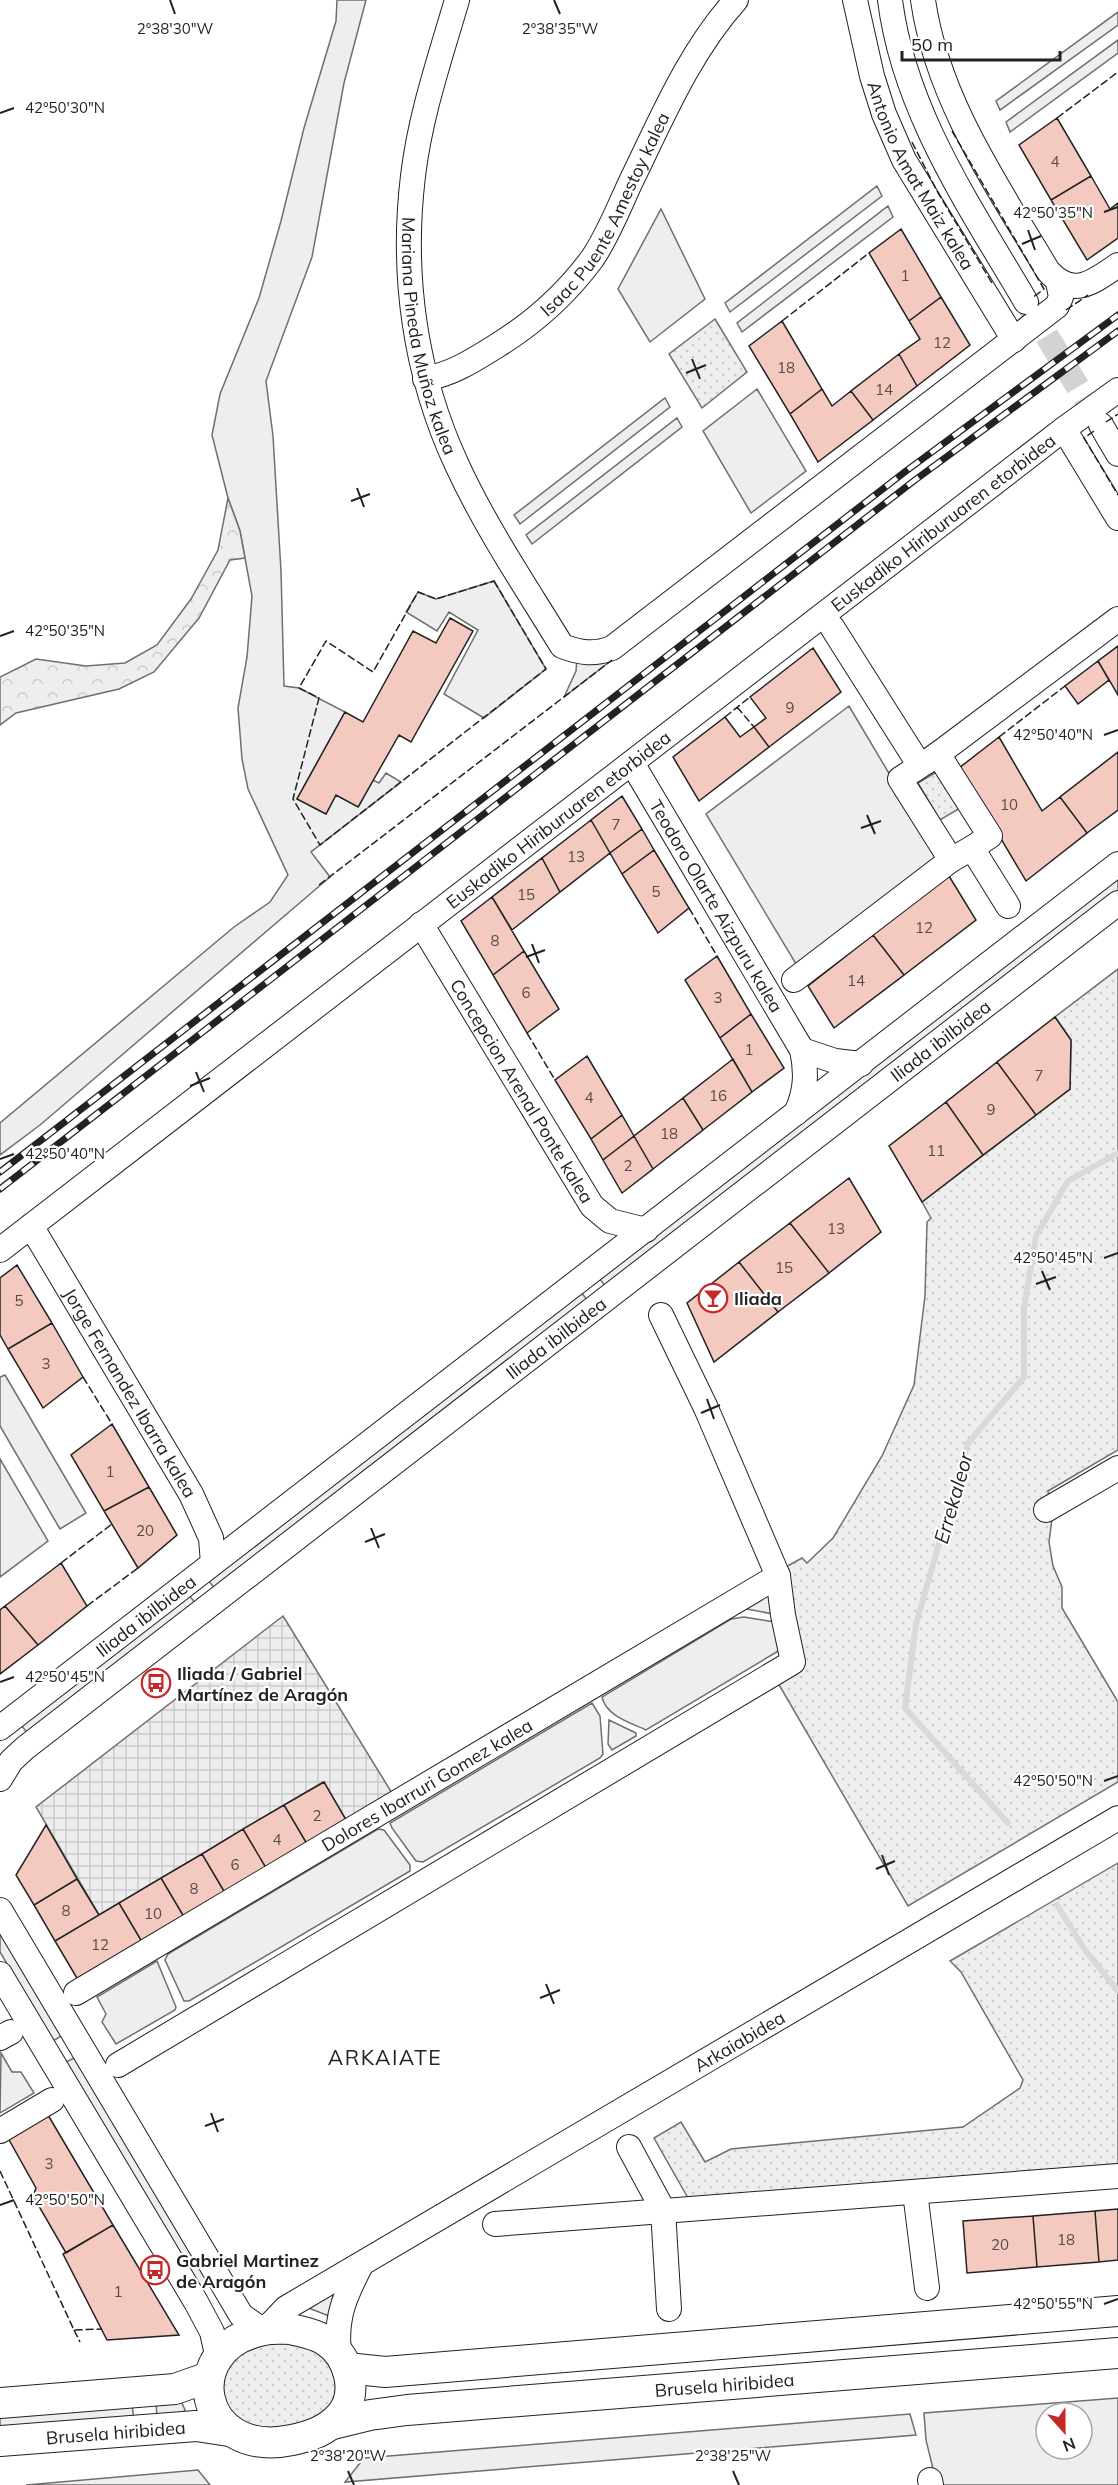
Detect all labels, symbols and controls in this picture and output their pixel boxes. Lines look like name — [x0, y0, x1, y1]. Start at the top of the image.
text: 2°38'30"W — [137, 19, 214, 38]
text: 2°38'35"W — [522, 19, 599, 38]
scale bar — [902, 24, 1060, 62]
text: 50 m — [911, 33, 953, 56]
street label: Antonio Amat Maiz kalea — [863, 78, 980, 274]
text: 42°50'30"N — [25, 98, 105, 117]
street label: Isaac Puente Amestoy kalea — [535, 108, 674, 321]
house number: 4 — [1050, 152, 1060, 171]
text: 42°50'35"N — [1013, 203, 1093, 222]
street label: Mariana Pineda Muñoz kalea — [397, 217, 462, 458]
house number: 1 — [900, 266, 910, 285]
house number: 12 — [933, 333, 951, 352]
house number: 18 — [777, 358, 795, 377]
house number: 14 — [875, 380, 893, 399]
street label: Euskadiko Hiriburuaren etorbidea — [826, 428, 1060, 616]
text: 42°50'35"N — [25, 621, 105, 640]
house number: 9 — [785, 698, 795, 717]
street label: Euskadiko Hiriburuaren etorbidea — [441, 725, 675, 913]
text: 42°50'40"N — [1013, 725, 1093, 744]
street label: Teodoro Olarte Aizpuru kalea — [645, 795, 789, 1016]
house number: 10 — [1000, 795, 1018, 814]
house number: 7 — [611, 815, 621, 834]
house number: 13 — [567, 847, 585, 866]
house number: 5 — [651, 882, 661, 901]
house number: 15 — [517, 885, 535, 904]
house number: 12 — [915, 918, 933, 937]
house number: 8 — [490, 931, 500, 950]
house number: 14 — [847, 971, 865, 990]
street label: Concepcion Arenal Ponte kalea — [445, 974, 599, 1207]
house number: 6 — [521, 983, 531, 1002]
house number: 3 — [713, 988, 723, 1007]
street label: Iliada ibilbidea — [885, 994, 995, 1086]
house number: 1 — [744, 1040, 754, 1059]
house number: 7 — [1034, 1066, 1044, 1085]
house number: 16 — [709, 1086, 727, 1105]
house number: 4 — [584, 1088, 594, 1107]
house number: 9 — [986, 1100, 996, 1119]
house number: 18 — [660, 1124, 678, 1143]
house number: 11 — [927, 1141, 945, 1160]
text: 42°50'40"N — [25, 1144, 105, 1163]
house number: 2 — [623, 1156, 633, 1175]
house number: 13 — [827, 1219, 845, 1238]
text: 42°50'45"N — [1013, 1248, 1093, 1267]
house number: 15 — [775, 1258, 793, 1277]
bar icon: Iliada — [697, 1282, 729, 1314]
street label: Jorge Fernandez Ibarra kalea — [59, 1283, 202, 1502]
place label: Iliada — [734, 1287, 782, 1310]
house number: 5 — [14, 1291, 24, 1310]
street label: Iliada ibilbidea — [501, 1292, 610, 1384]
house number: 3 — [41, 1354, 51, 1373]
water label: Errekaleor — [928, 1449, 978, 1546]
house number: 1 — [105, 1462, 115, 1481]
house number: 20 — [136, 1521, 154, 1540]
street label: Iliada ibilbidea — [91, 1570, 200, 1661]
place label: Iliada / Gabriel Martínez de Aragón — [177, 1662, 348, 1706]
text: 42°50'45"N — [25, 1667, 105, 1686]
bus stop icon: Iliada / Gabriel Martínez de Aragón — [140, 1667, 172, 1699]
street label: Dolores Ibarruri Gomez kalea — [317, 1713, 536, 1856]
text: 42°50'50"N — [1013, 1771, 1093, 1790]
house number: 2 — [312, 1806, 322, 1825]
house number: 4 — [272, 1830, 282, 1849]
house number: 6 — [230, 1855, 240, 1874]
house number: 8 — [189, 1879, 199, 1898]
house number: 8 — [61, 1901, 71, 1920]
house number: 10 — [144, 1904, 162, 1923]
house number: 12 — [91, 1935, 109, 1954]
street label: Arkaiabidea — [690, 2005, 789, 2077]
district label: ARKAIATE — [328, 2044, 442, 2070]
house number: 3 — [44, 2154, 54, 2173]
text: 42°50'50"N — [25, 2190, 105, 2209]
house number: 18 — [1057, 2230, 1075, 2249]
house number: 20 — [991, 2235, 1009, 2254]
place label: Gabriel Martinez de Aragón — [176, 2249, 319, 2293]
bus stop icon: Gabriel Martinez de Aragón — [139, 2254, 171, 2286]
house number: 1 — [113, 2282, 123, 2301]
text: 42°50'55"N — [1013, 2294, 1093, 2313]
street label: Brusela hiribidea — [654, 2367, 795, 2402]
north arrow — [1034, 2401, 1094, 2461]
street label: Brusela hiribidea — [45, 2415, 186, 2449]
text: N — [1060, 2434, 1079, 2457]
text: 2°38'20"W — [310, 2446, 387, 2465]
text: 2°38'25"W — [695, 2446, 772, 2465]

